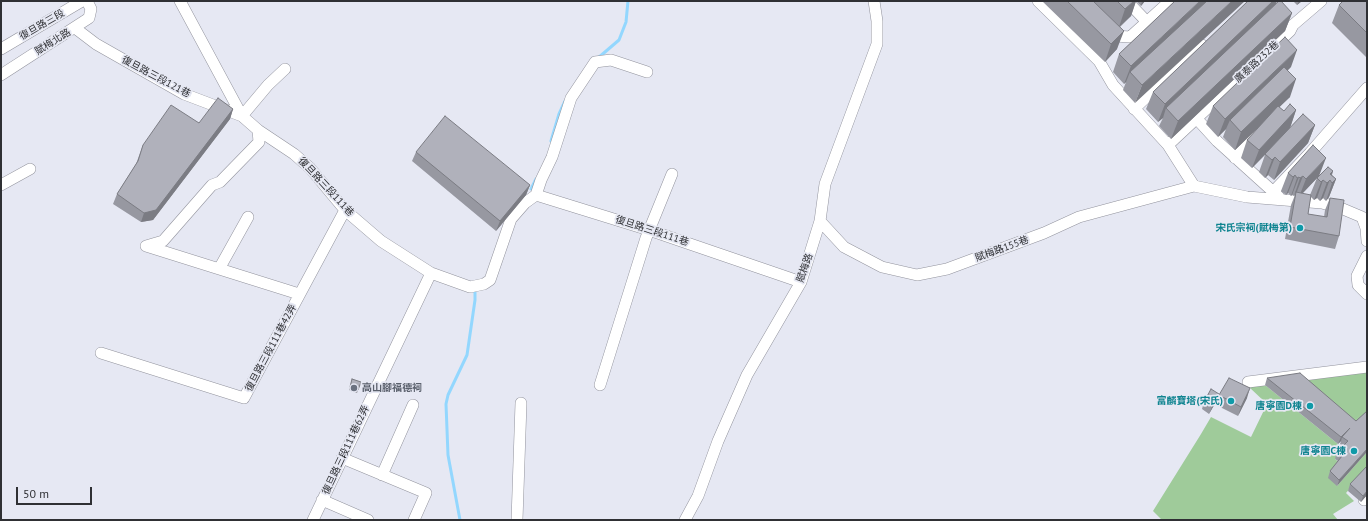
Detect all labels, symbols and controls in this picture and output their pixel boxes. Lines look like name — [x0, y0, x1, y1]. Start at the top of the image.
street label: 復旦路三段 — [17, 7, 67, 43]
street label: 賦梅北路 — [33, 26, 73, 58]
street label: 廣泰路232巷 — [1232, 38, 1282, 86]
street label: 復旦路三段121巷 — [119, 54, 193, 100]
street label: 復旦路三段111巷 — [296, 155, 356, 219]
street label: 復旦路三段111巷 — [614, 213, 690, 249]
place label: 宋氏宗祠(賦梅第) — [1215, 222, 1292, 234]
marker: 宋氏宗祠(賦梅第) — [1295, 223, 1305, 233]
street label: 賦梅路155巷 — [973, 234, 1031, 264]
street label: 賦梅路 — [794, 252, 816, 284]
street label: 復旦路三段111巷42弄 — [243, 302, 299, 394]
place label: 高山腳福德祠 — [362, 382, 422, 394]
marker: 高山腳福德祠 — [349, 383, 359, 393]
place label: 富麟寶塔(宋氏) — [1156, 395, 1223, 407]
marker: 富麟寶塔(宋氏) — [1226, 396, 1236, 406]
place label: 唐寧園D棟 — [1256, 400, 1302, 412]
marker: 唐寧園D棟 — [1305, 401, 1315, 411]
street label: 復旦路三段111巷62弄 — [320, 403, 372, 497]
place label: 唐寧園C棟 — [1300, 445, 1346, 457]
marker: 唐寧園C棟 — [1349, 446, 1359, 456]
scale bar — [18, 479, 94, 505]
text: 50 m — [23, 486, 49, 501]

